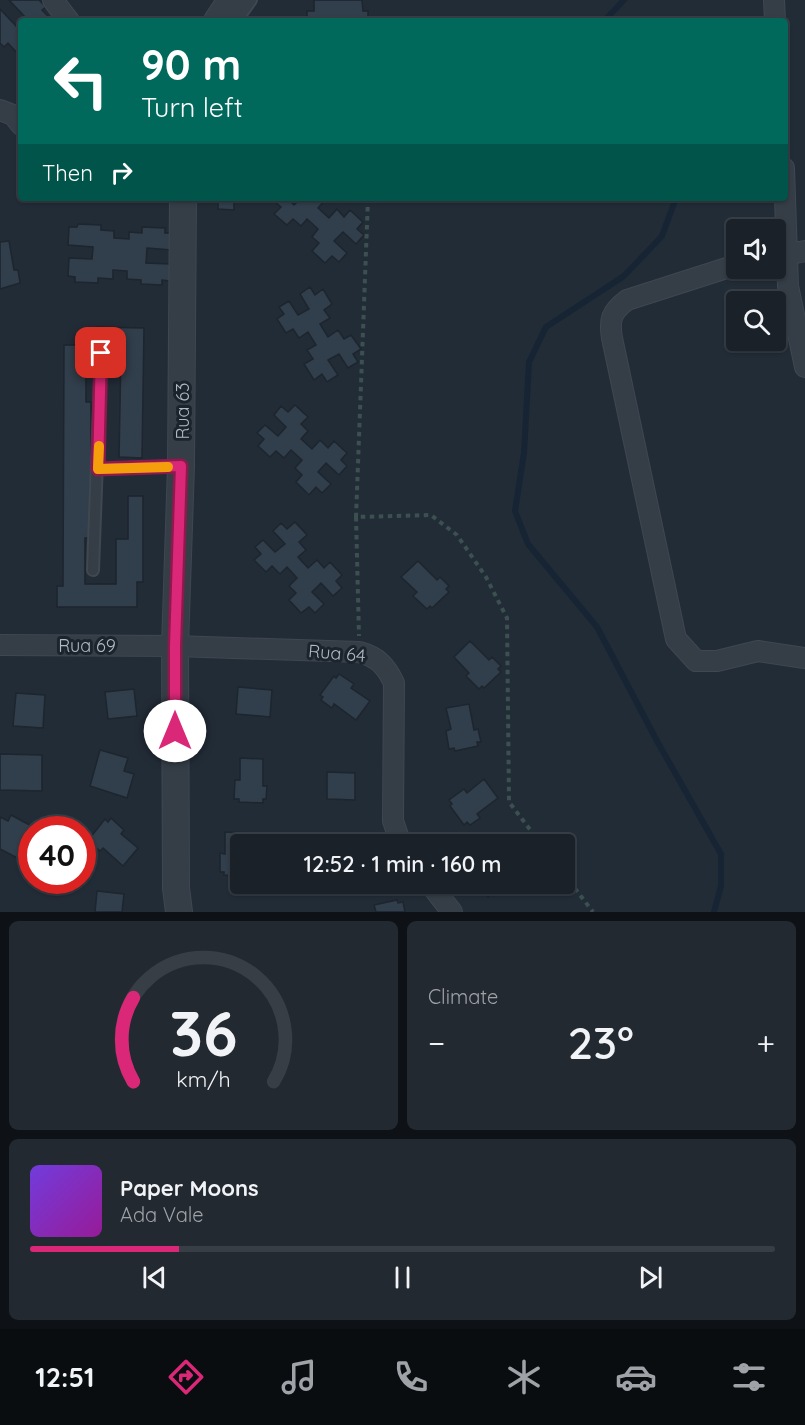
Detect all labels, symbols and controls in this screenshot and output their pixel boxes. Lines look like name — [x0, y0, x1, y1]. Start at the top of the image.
text: 90 m — [141, 38, 241, 91]
icon: left — [42, 42, 120, 120]
text: Turn left — [141, 90, 243, 124]
icon: right — [105, 156, 138, 189]
text: Then — [42, 159, 93, 187]
map controls — [726, 219, 786, 351]
button: sound — [726, 219, 786, 279]
button: search — [726, 291, 786, 351]
pin — [75, 327, 126, 378]
icon: arrive — [84, 336, 117, 369]
street label: Rua 63 — [171, 382, 194, 440]
street label: Rua 69 — [58, 634, 116, 657]
street label: Rua 64 — [307, 639, 367, 667]
position arrow — [143, 699, 207, 763]
speed limit sign: 40 — [18, 816, 96, 894]
text: 12:52 · 1 min · 160 m — [304, 850, 501, 878]
text: Climate — [428, 984, 498, 1009]
text: 36 — [169, 994, 238, 1072]
text: 23° — [568, 1014, 634, 1070]
text: − — [428, 1022, 445, 1063]
text: + — [756, 1022, 775, 1063]
text: km/h — [176, 1067, 231, 1093]
text: Paper Moons — [120, 1174, 259, 1202]
text: Ada Vale — [120, 1202, 204, 1227]
icon: previous — [138, 1261, 171, 1294]
icon: pause — [386, 1261, 419, 1294]
icon: next — [634, 1261, 667, 1294]
icon: directions — [165, 1356, 207, 1398]
icon: music — [278, 1356, 320, 1398]
icon: phone — [390, 1356, 432, 1398]
icon: climate — [503, 1356, 545, 1398]
icon: car — [615, 1356, 657, 1398]
icon: filters — [728, 1356, 770, 1398]
text: 12:51 — [35, 1360, 95, 1394]

